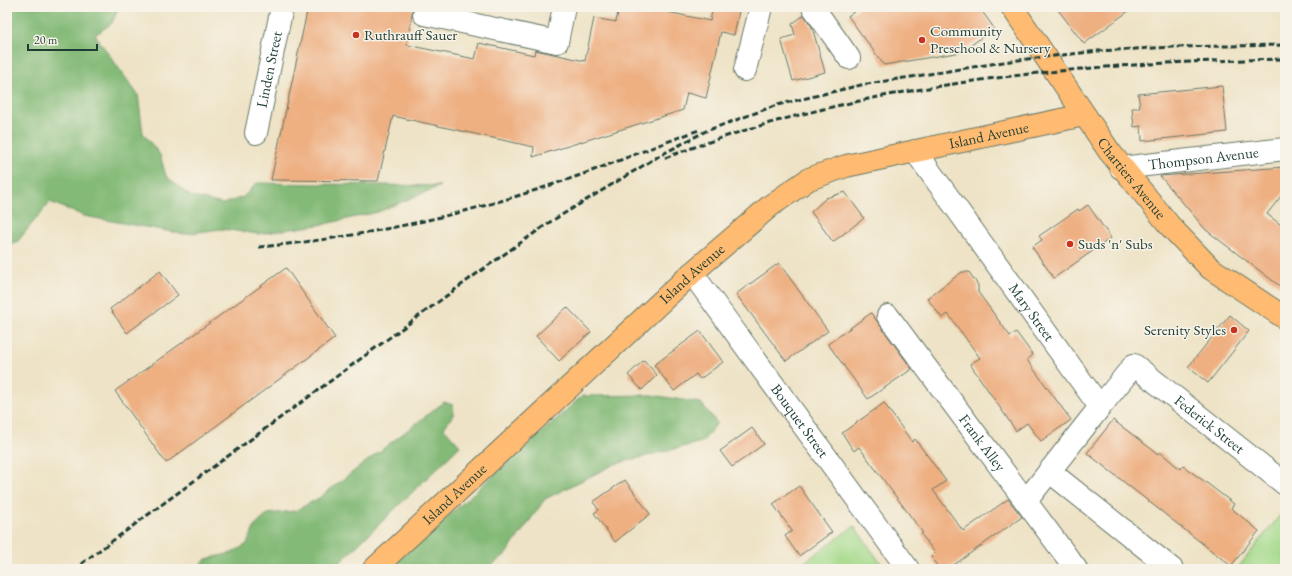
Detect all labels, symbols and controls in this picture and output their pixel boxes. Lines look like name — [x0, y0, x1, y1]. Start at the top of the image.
place label: Community Preschool & Nursery — [930, 21, 1051, 57]
place label: Ruthrauff Sauer — [364, 25, 457, 44]
scale bar — [28, 26, 97, 52]
street label: Linden Street — [251, 29, 286, 109]
marker: Ruthrauff Sauer — [351, 30, 361, 40]
text: 20 m — [34, 32, 58, 48]
marker: Community Preschool & Nursery — [917, 35, 927, 45]
street label: Island Avenue — [947, 117, 1031, 153]
street label: Chartiers Avenue — [1093, 133, 1171, 223]
street label: Thompson Avenue — [1147, 142, 1260, 174]
place label: Suds 'n' Subs — [1078, 234, 1153, 253]
street label: Island Avenue — [655, 239, 728, 308]
marker: Suds 'n' Subs — [1065, 239, 1075, 249]
street label: Mary Street — [1005, 279, 1059, 345]
place label: Serenity Styles — [1144, 320, 1226, 339]
marker: Serenity Styles — [1229, 325, 1239, 335]
street label: Bouquet Street — [767, 380, 834, 461]
street label: Federick Street — [1171, 390, 1249, 458]
street label: Frank Alley — [955, 410, 1010, 475]
street label: Island Avenue — [418, 459, 490, 528]

